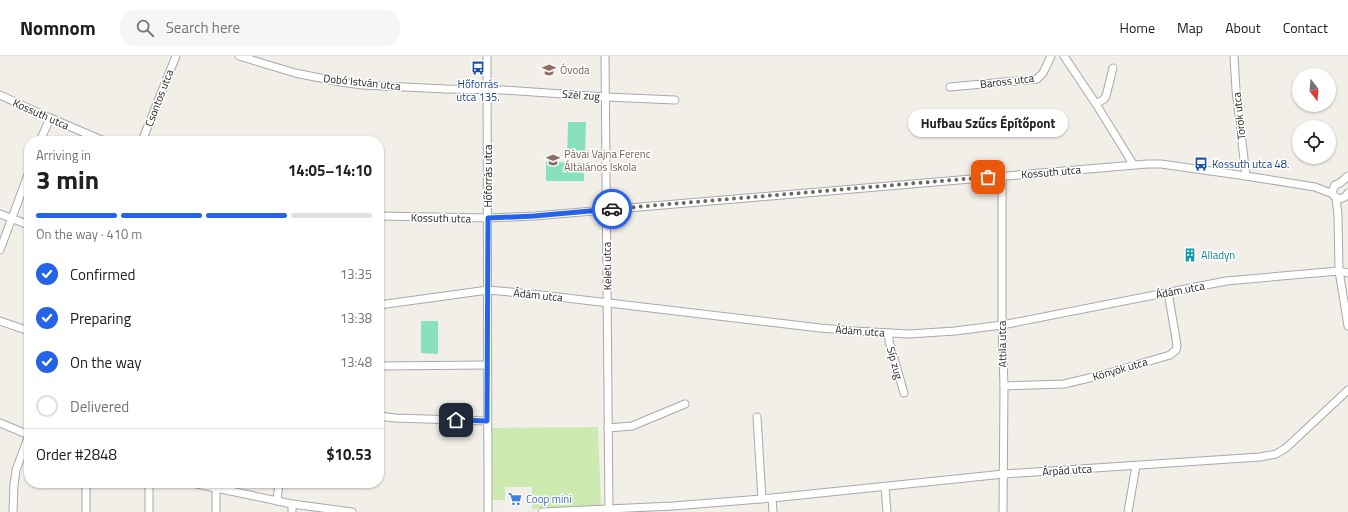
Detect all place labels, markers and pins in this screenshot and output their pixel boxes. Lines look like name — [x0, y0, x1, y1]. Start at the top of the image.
bus stop icon: Hőforrás utca 135. — [470, 60, 486, 76]
school or university icon: Óvoda — [541, 62, 557, 78]
place label: Óvoda — [560, 62, 590, 78]
place label: Hőforrás utca 135. — [456, 76, 500, 105]
callout: Hufbau Szűcs Építőpont — [908, 109, 1068, 137]
place label: Pávai Vajna Ferenc Általános Iskola — [564, 146, 651, 175]
school or university icon: Pávai Vajna Ferenc Általános Iskola — [545, 152, 561, 168]
bus stop icon: Kossuth utca 48. — [1193, 156, 1209, 172]
place label: Kossuth utca 48. — [1212, 156, 1289, 172]
pin — [971, 160, 1005, 194]
building icon: Alladyn — [1182, 247, 1198, 263]
place label: Alladyn — [1201, 247, 1235, 263]
pin — [439, 403, 473, 437]
supermarket icon: Coop mini — [507, 491, 523, 507]
place label: Coop mini — [526, 491, 572, 507]

